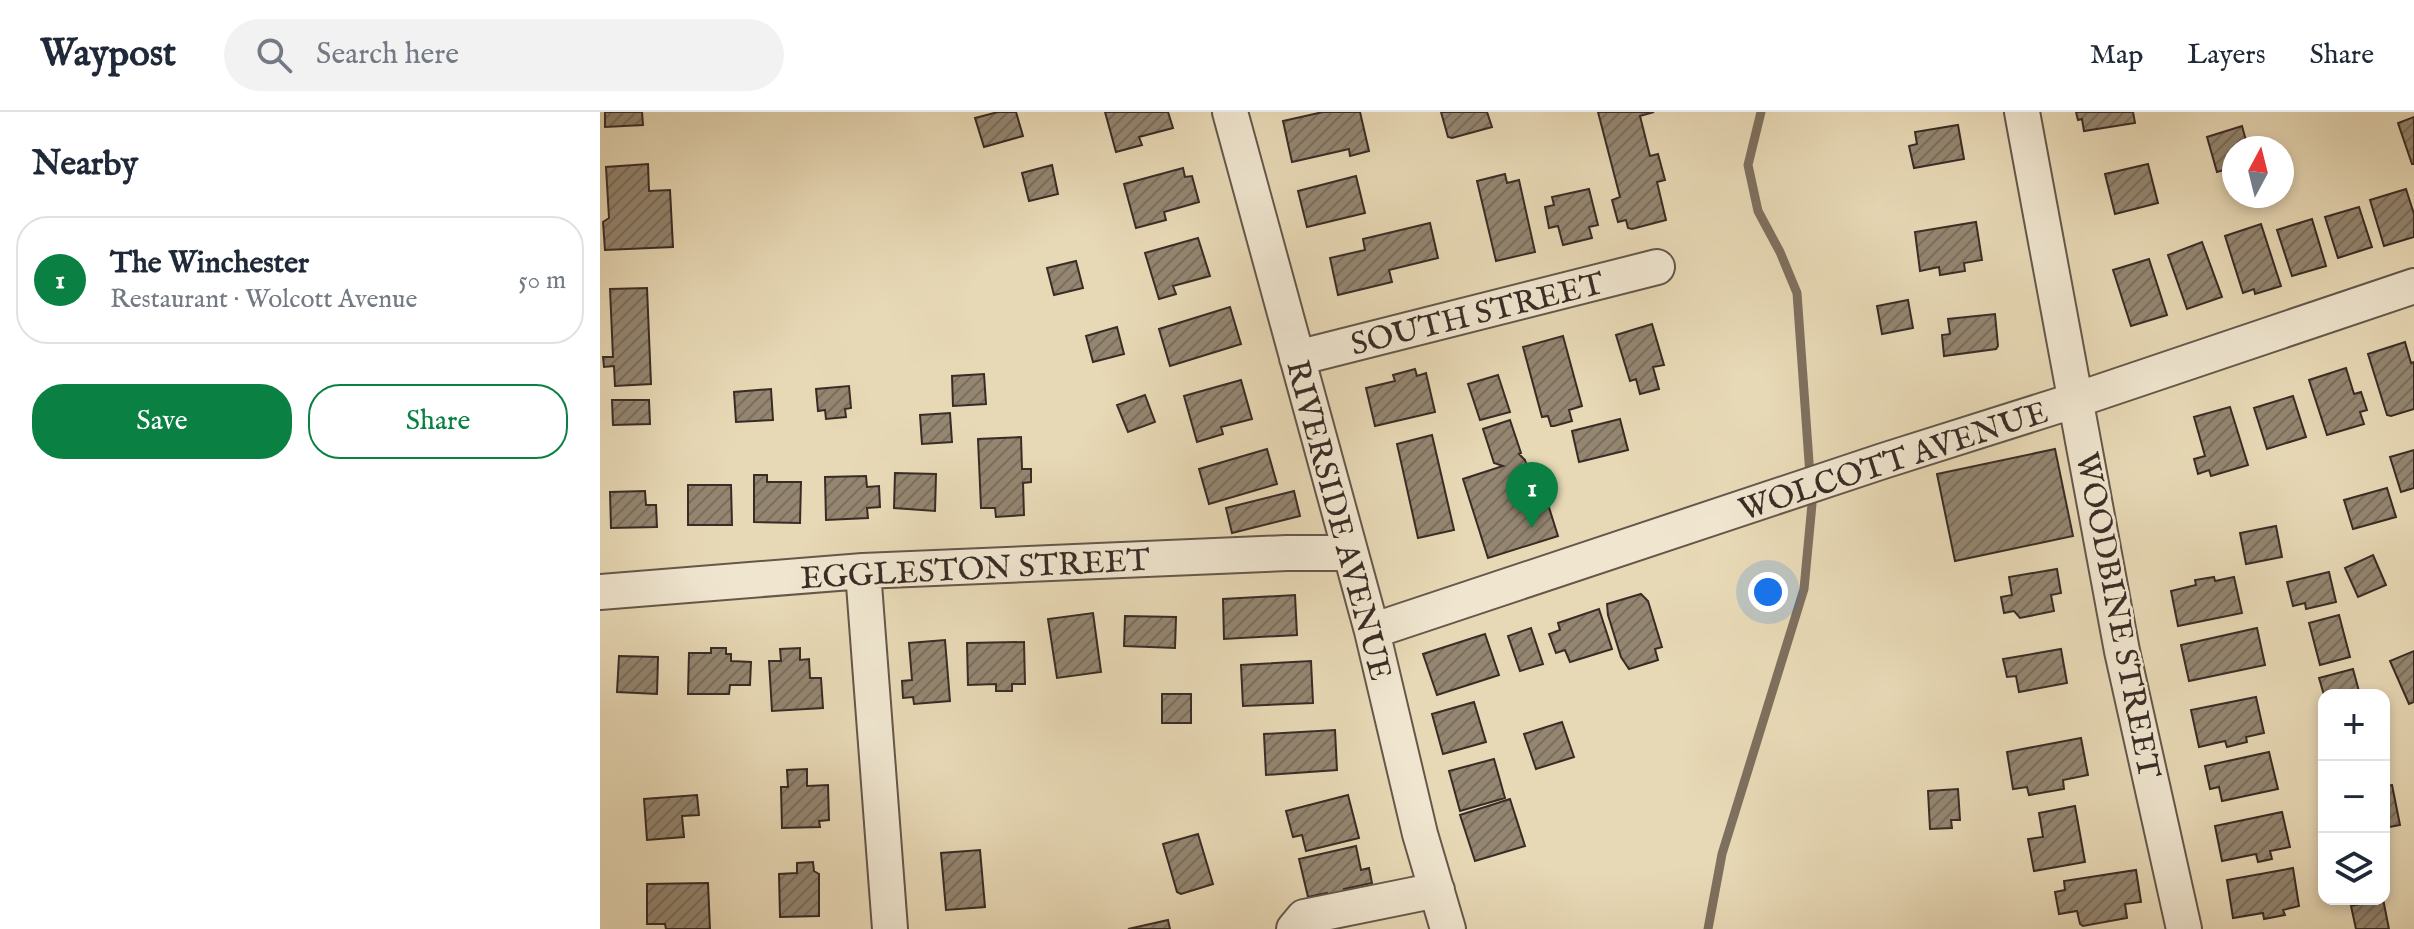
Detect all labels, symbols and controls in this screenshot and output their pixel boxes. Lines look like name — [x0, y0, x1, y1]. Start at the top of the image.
search box — [224, 19, 784, 91]
text: Waypost — [40, 31, 176, 79]
icon: search — [252, 33, 296, 77]
text: Search here — [316, 36, 459, 74]
text: Map — [2090, 38, 2143, 73]
text: Layers — [2187, 38, 2266, 73]
text: Share — [2310, 38, 2374, 73]
north arrow — [2222, 136, 2294, 208]
text: Nearby — [32, 143, 138, 186]
text: The Winchester — [110, 245, 309, 283]
text: 1 — [55, 264, 65, 297]
text: 50 m — [518, 264, 566, 297]
street label: SOUTH STREET — [1347, 264, 1608, 367]
text: Restaurant · Wolcott Avenue — [110, 283, 417, 316]
street label: RIVERSIDE AVENUE — [1275, 356, 1400, 685]
button: Save — [32, 384, 292, 459]
button: Share — [308, 384, 568, 459]
street label: WOLCOTT AVENUE — [1734, 393, 2054, 532]
street label: WOODBINE STREET — [2065, 449, 2168, 782]
pin: 1 — [1506, 462, 1558, 528]
street label: EGGLESTON STREET — [799, 541, 1151, 600]
your location — [1748, 572, 1788, 612]
map controls — [2318, 689, 2390, 905]
button: + — [2318, 689, 2390, 761]
button: − — [2318, 761, 2390, 833]
button: layers — [2318, 833, 2390, 905]

